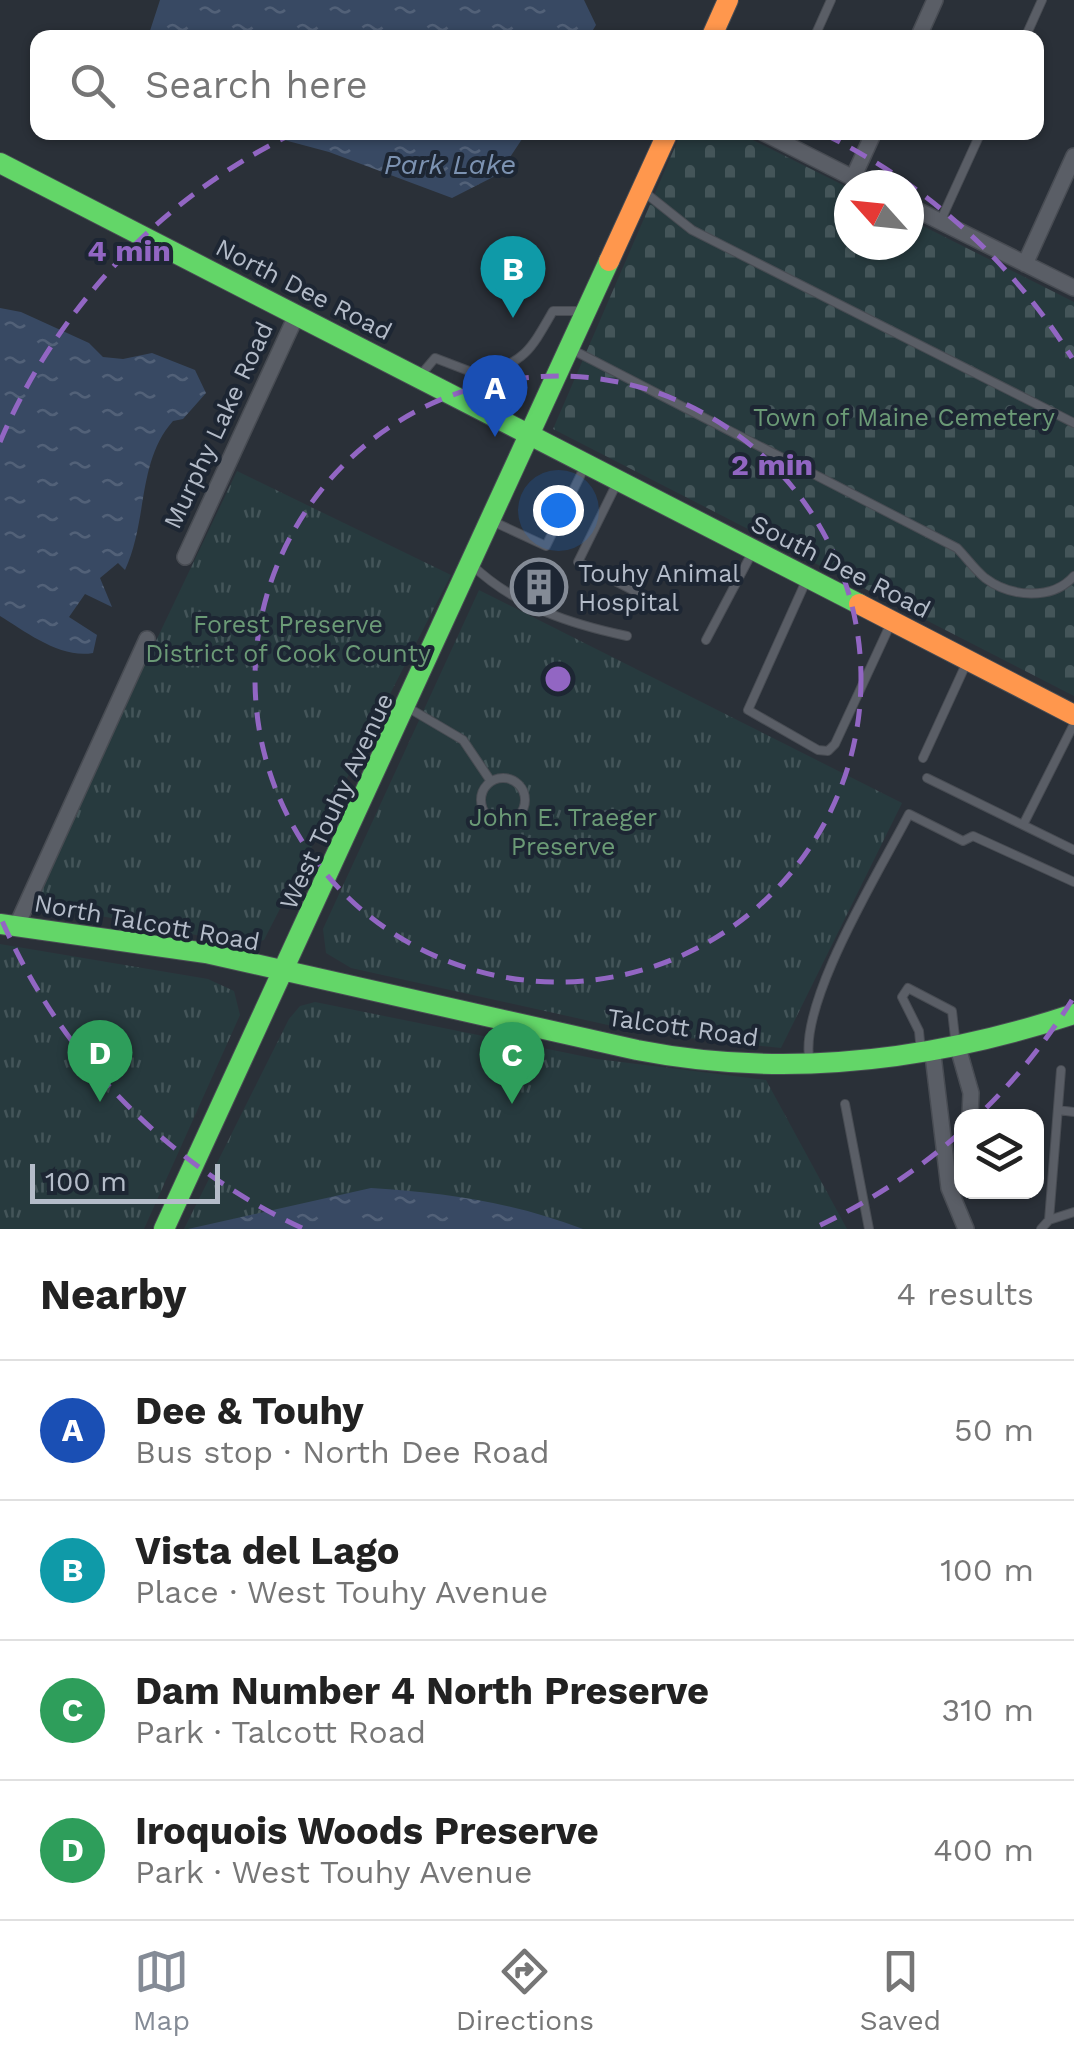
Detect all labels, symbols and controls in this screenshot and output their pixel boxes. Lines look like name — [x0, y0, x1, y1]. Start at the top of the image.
search box — [30, 30, 1044, 140]
icon: search — [65, 58, 120, 113]
text: Search here — [145, 63, 368, 107]
water label: Park Lake — [384, 148, 516, 181]
north arrow — [834, 170, 924, 260]
text: 4 min — [87, 233, 171, 268]
street label: North Dee Road — [211, 233, 397, 346]
pin: B — [480, 236, 546, 318]
street label: Murphy Lake Road — [158, 317, 279, 533]
pin: A — [462, 354, 528, 437]
park label: Town of Maine Cemetery — [753, 403, 1055, 432]
text: 2 min — [731, 447, 813, 482]
your location — [533, 485, 584, 536]
street label: South Dee Road — [746, 509, 935, 624]
building icon: Touhy Animal Hospital — [509, 557, 569, 617]
place label: Touhy Animal Hospital — [578, 559, 740, 617]
park label: Forest Preserve District of Cook County — [145, 610, 431, 668]
centre of rings — [540, 661, 576, 697]
street label: West Touhy Avenue — [274, 688, 399, 914]
park label: John E. Traeger Preserve — [469, 803, 657, 861]
street label: North Talcott Road — [32, 888, 262, 957]
street label: Talcott Road — [606, 1003, 760, 1052]
pin: D — [68, 1020, 132, 1102]
pin: C — [480, 1022, 544, 1104]
map controls — [954, 1109, 1044, 1199]
button: layers — [954, 1109, 1044, 1199]
scale bar — [30, 1159, 220, 1204]
text: 100 m — [45, 1165, 127, 1198]
text: Nearby — [40, 1270, 187, 1319]
text: 4 results — [896, 1275, 1034, 1313]
text: Dee & Touhy — [135, 1389, 364, 1433]
text: A — [62, 1411, 83, 1449]
text: 50 m — [954, 1411, 1034, 1449]
text: Bus stop · North Dee Road — [135, 1433, 550, 1471]
text: Vista del Lago — [135, 1529, 399, 1573]
text: B — [62, 1551, 83, 1589]
text: 100 m — [940, 1551, 1034, 1589]
text: Place · West Touhy Avenue — [135, 1573, 548, 1611]
text: Dam Number 4 North Preserve — [135, 1669, 709, 1713]
text: C — [62, 1691, 83, 1729]
text: 310 m — [942, 1691, 1034, 1729]
text: Park · Talcott Road — [135, 1713, 426, 1751]
text: Iroquois Woods Preserve — [135, 1809, 599, 1853]
text: D — [61, 1831, 84, 1869]
text: 400 m — [933, 1831, 1034, 1869]
text: Park · West Touhy Avenue — [135, 1853, 533, 1891]
tab: Map — [133, 1944, 190, 2037]
tab: Directions — [456, 1944, 594, 2037]
tab: Saved — [860, 1944, 941, 2037]

